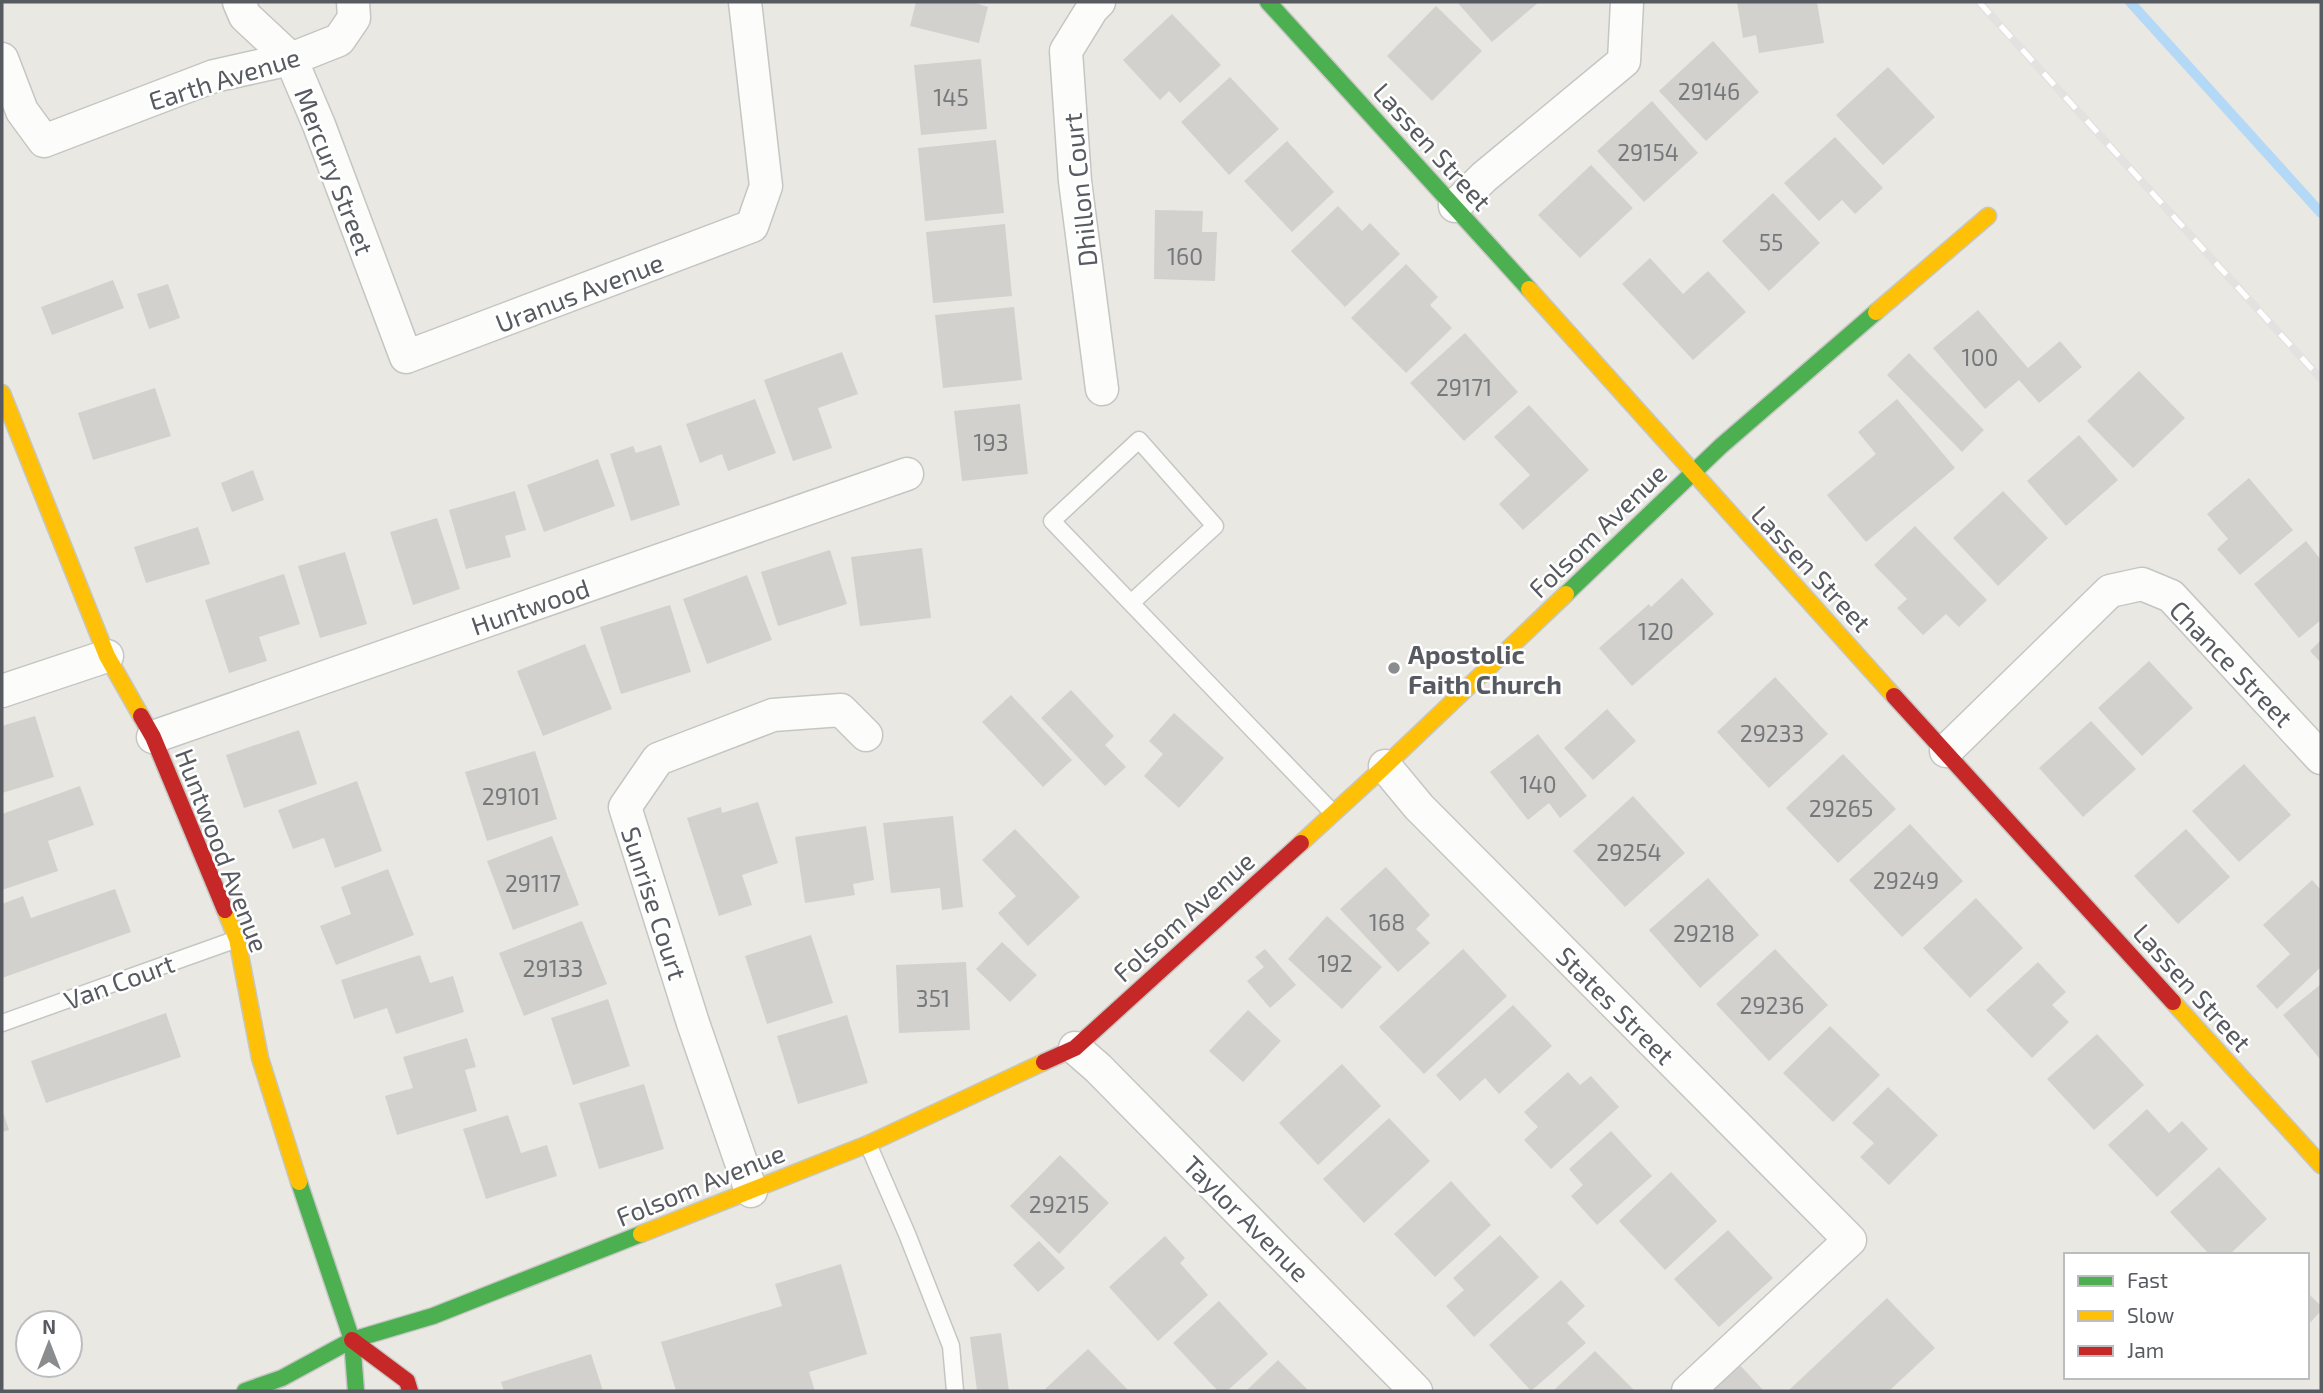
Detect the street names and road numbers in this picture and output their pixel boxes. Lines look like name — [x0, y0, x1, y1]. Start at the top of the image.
street label: Earth Avenue — [145, 40, 303, 116]
street label: Lassen Street — [1368, 76, 1499, 216]
street label: Mercury Street — [289, 83, 381, 259]
street label: Dhillon Court — [1055, 111, 1102, 269]
street label: Uranus Avenue — [491, 246, 667, 338]
street label: Folsom Avenue — [1522, 457, 1672, 603]
street label: Lassen Street — [1746, 498, 1878, 638]
street label: Huntwood — [467, 571, 593, 641]
street label: Chance Street — [2164, 593, 2300, 733]
street label: Huntwood Avenue — [170, 744, 276, 956]
street label: Sunrise Court — [616, 823, 694, 984]
street label: Folsom Avenue — [1106, 845, 1260, 987]
street label: Lassen Street — [2128, 917, 2259, 1057]
street label: States Street — [1551, 940, 1681, 1070]
street label: Van Court — [60, 947, 178, 1015]
street label: Folsom Avenue — [611, 1136, 789, 1232]
street label: Taylor Avenue — [1178, 1149, 1316, 1287]

